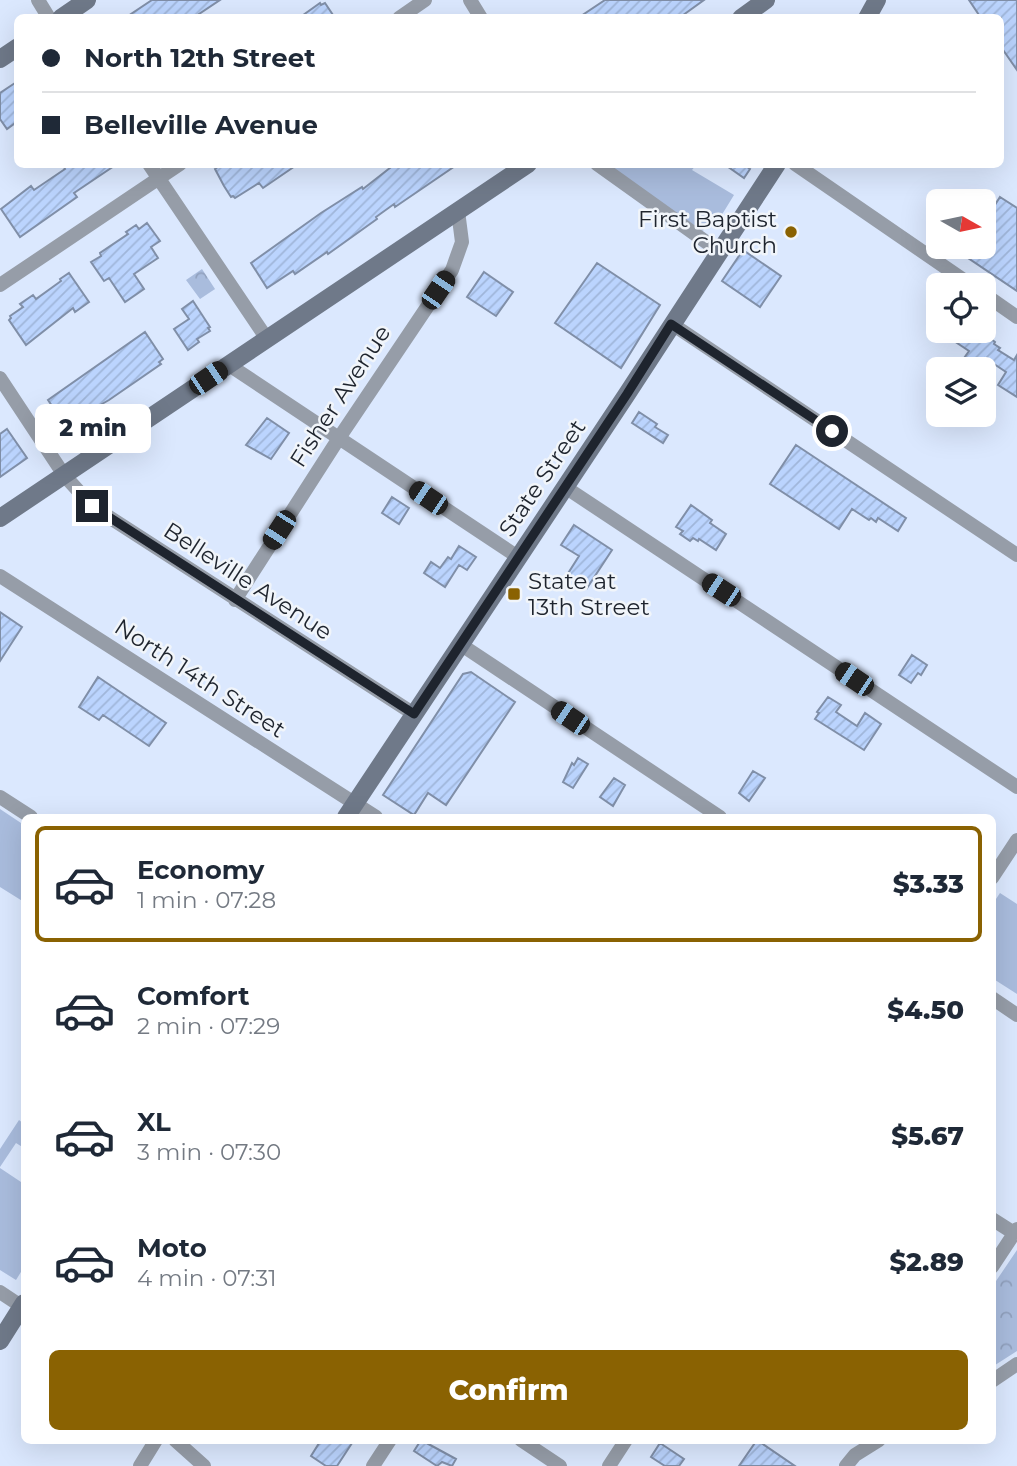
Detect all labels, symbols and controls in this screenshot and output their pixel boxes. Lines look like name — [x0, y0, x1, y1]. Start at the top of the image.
text: North 12th Street — [84, 42, 315, 74]
text: Belleville Avenue — [84, 109, 318, 141]
north arrow — [926, 189, 996, 259]
map controls — [926, 189, 996, 427]
place label: First Baptist Church — [638, 205, 777, 259]
marker: First Baptist Church — [783, 224, 799, 240]
car — [418, 267, 459, 313]
button: locate — [926, 273, 996, 343]
street label: Fisher Avenue — [284, 320, 396, 472]
button: layers — [926, 357, 996, 427]
car — [185, 358, 232, 398]
callout: 2 min — [34, 405, 150, 454]
text: 2 min — [59, 414, 127, 442]
street label: State Street — [493, 414, 591, 542]
route start — [816, 415, 848, 447]
car — [405, 478, 452, 518]
route end — [76, 490, 108, 522]
car — [259, 507, 300, 553]
street label: Belleville Avenue — [159, 516, 337, 646]
place label: State at 13th Street — [528, 567, 650, 621]
car — [698, 570, 745, 610]
marker: State at 13th Street — [506, 586, 522, 602]
street label: North 14th Street — [110, 612, 290, 744]
car — [831, 659, 878, 699]
car — [547, 698, 594, 738]
icon: car — [53, 853, 116, 916]
text: Economy — [137, 854, 264, 886]
text: $3.33 — [893, 868, 964, 900]
text: 1 min · 07:28 — [137, 886, 276, 914]
icon: car — [53, 979, 116, 1042]
text: Comfort — [137, 980, 249, 1012]
text: $4.50 — [887, 994, 964, 1026]
text: 2 min · 07:29 — [137, 1012, 280, 1040]
icon: car — [53, 1105, 116, 1168]
text: XL — [137, 1106, 171, 1138]
text: $5.67 — [891, 1120, 964, 1152]
text: 3 min · 07:30 — [137, 1138, 281, 1166]
icon: car — [53, 1231, 116, 1294]
text: Moto — [137, 1232, 207, 1264]
text: $2.89 — [889, 1246, 964, 1278]
text: 4 min · 07:31 — [137, 1264, 277, 1292]
button: Confirm — [49, 1350, 968, 1430]

